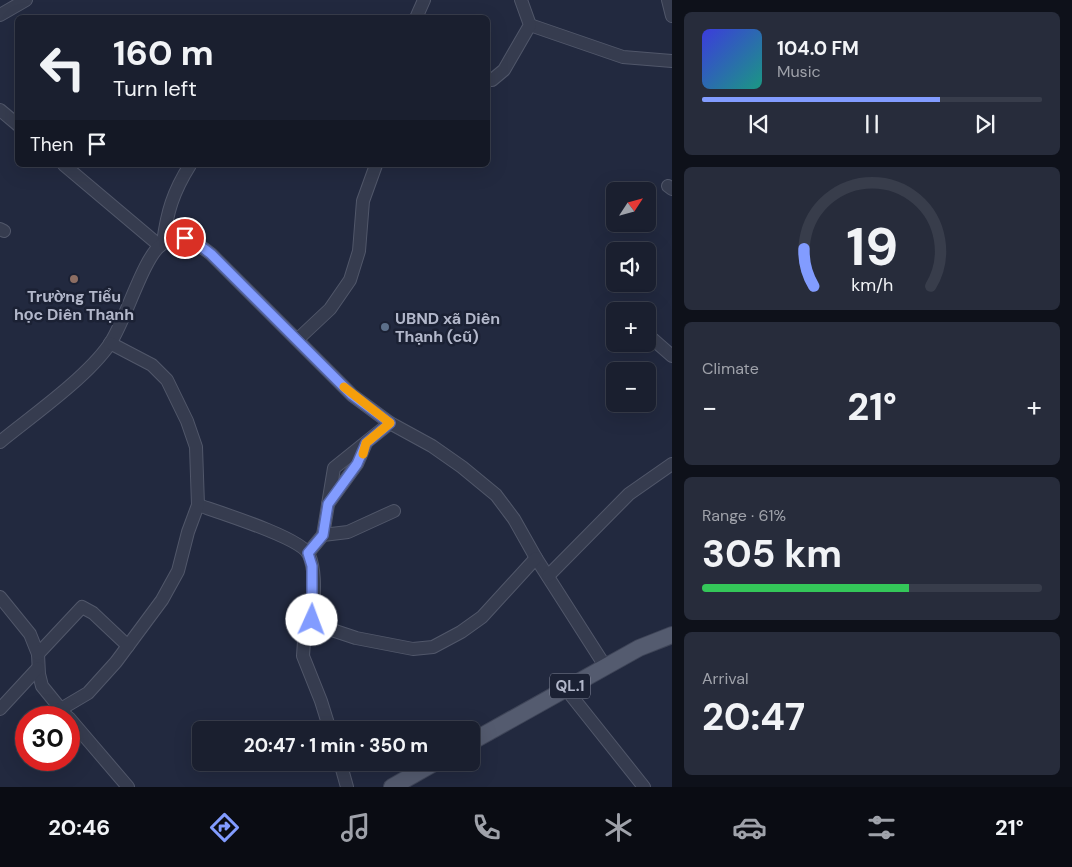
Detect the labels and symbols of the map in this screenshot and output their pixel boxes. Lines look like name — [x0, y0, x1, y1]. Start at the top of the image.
north arrow — [606, 182, 656, 232]
pin — [164, 217, 206, 259]
marker: Trường Tiểu học Diên Thạnh — [68, 273, 80, 285]
place label: Trường Tiểu học Diên Thạnh — [14, 286, 134, 325]
place label: UBND xã Diên Thạnh (cũ) — [395, 308, 500, 347]
marker: UBND xã Diên Thạnh (cũ) — [379, 321, 391, 333]
position arrow — [285, 593, 337, 645]
road number: QL.1 — [550, 674, 590, 698]
speed limit sign: 30 — [15, 706, 80, 771]

